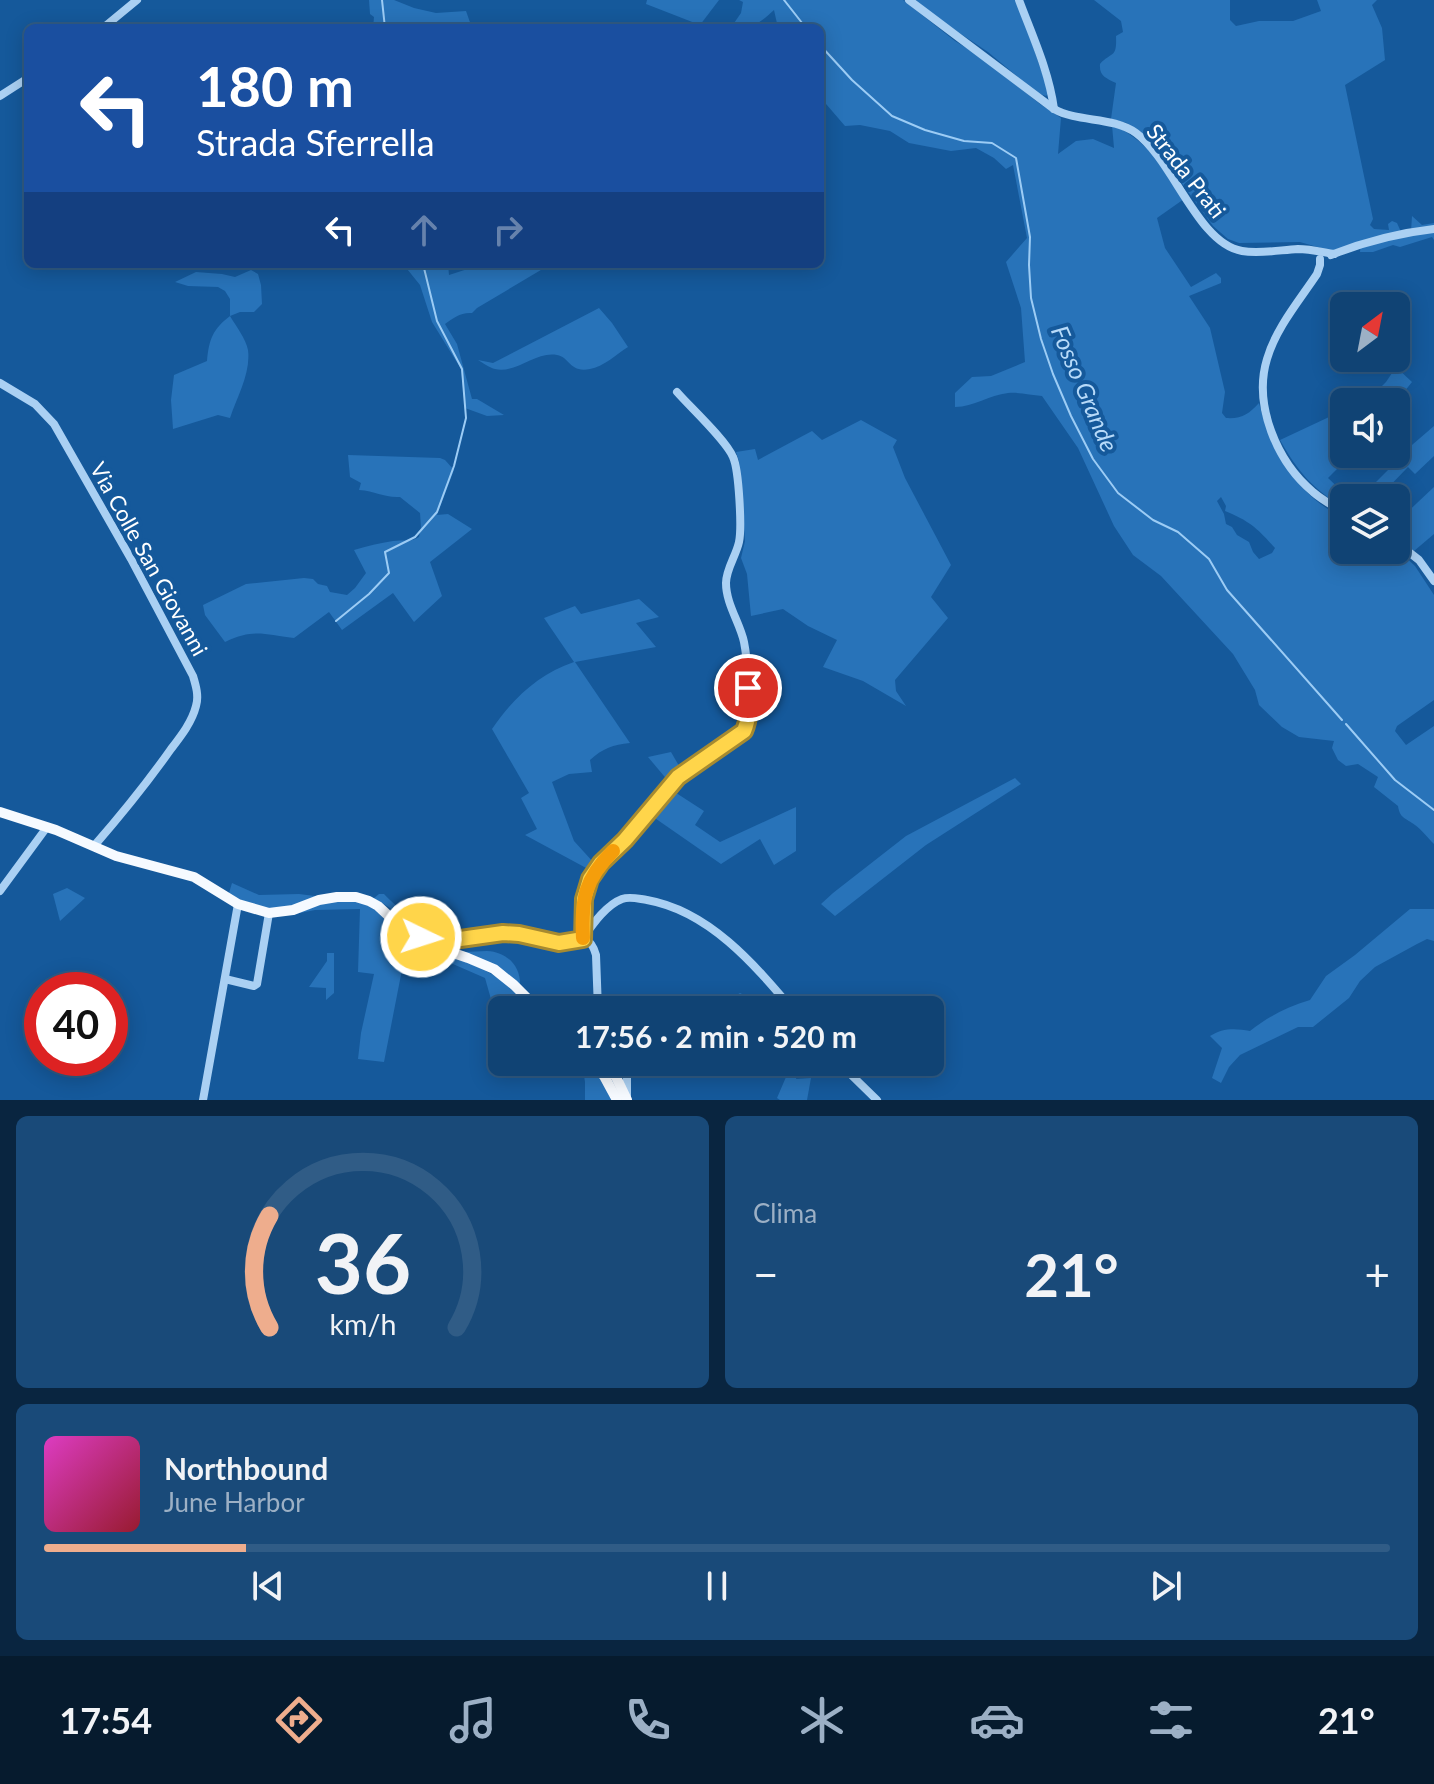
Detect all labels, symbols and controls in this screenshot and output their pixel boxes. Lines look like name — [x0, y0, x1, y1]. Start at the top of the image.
text: 180 m — [196, 52, 354, 119]
icon: left — [64, 56, 168, 160]
street label: Strada Prati — [1141, 118, 1232, 223]
text: Strada Sferrella — [196, 120, 435, 164]
icon: left — [318, 208, 362, 252]
icon: ahead — [402, 208, 446, 252]
icon: right — [486, 208, 530, 252]
north arrow — [1330, 292, 1410, 372]
map controls — [1330, 292, 1410, 564]
water label: Fosso Grande — [1046, 321, 1125, 456]
button: sound — [1330, 388, 1410, 468]
street label: Via Colle San Giovanni — [85, 457, 214, 660]
button: layers — [1330, 484, 1410, 564]
pin — [714, 654, 782, 722]
icon: arrive — [726, 666, 770, 710]
position arrow — [379, 895, 463, 979]
speed limit sign: 40 — [24, 972, 128, 1076]
text: 17:56 · 2 min · 520 m — [575, 1018, 857, 1054]
text: Clima — [753, 1197, 817, 1229]
text: 36 — [314, 1212, 411, 1312]
text: 21° — [1024, 1238, 1119, 1310]
text: − — [753, 1248, 779, 1300]
text: + — [1364, 1248, 1390, 1300]
text: km/h — [329, 1307, 396, 1341]
text: Northbound — [164, 1450, 328, 1486]
text: June Harbor — [164, 1486, 305, 1518]
icon: previous — [246, 1564, 290, 1608]
icon: pause — [695, 1564, 739, 1608]
icon: next — [1144, 1564, 1188, 1608]
icon: directions — [271, 1692, 327, 1748]
icon: music — [445, 1692, 501, 1748]
icon: phone — [620, 1692, 676, 1748]
icon: climate — [794, 1692, 850, 1748]
icon: car — [969, 1692, 1025, 1748]
icon: filters — [1143, 1692, 1199, 1748]
text: 17:54 — [59, 1698, 152, 1742]
text: 21° — [1318, 1698, 1375, 1742]

